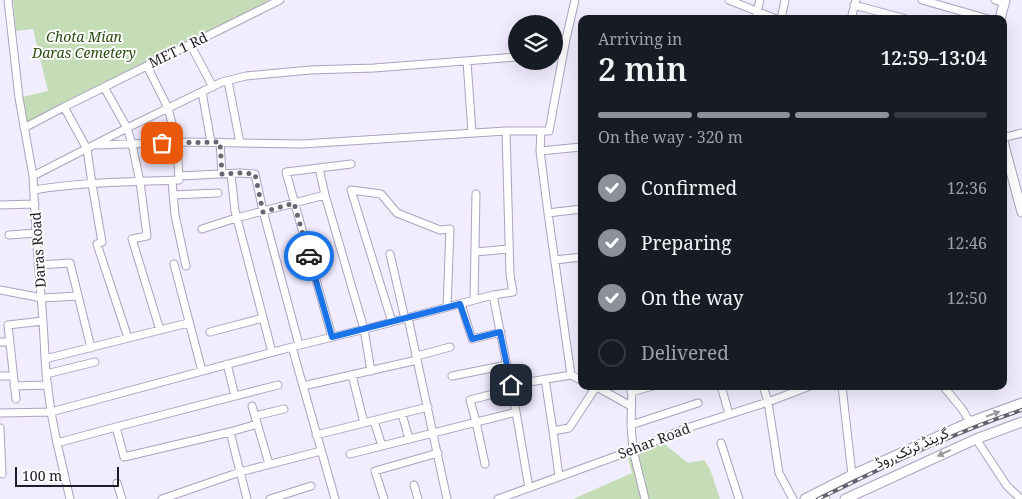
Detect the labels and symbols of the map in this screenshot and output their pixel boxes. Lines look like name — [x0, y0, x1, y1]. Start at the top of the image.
park label: Chota Mian Daras Cemetery — [31, 27, 136, 62]
street label: MET 1 Rd — [145, 27, 211, 72]
pin — [141, 122, 183, 164]
street label: Daras Road — [25, 211, 50, 289]
courier — [284, 231, 334, 281]
pin — [490, 364, 532, 406]
one-way arrow — [986, 410, 1001, 418]
street label: Sehar Road — [615, 418, 693, 463]
street label: گرینڈ ٹرنک روڈ — [872, 423, 952, 472]
one-way arrow — [937, 450, 951, 458]
scale bar — [15, 464, 119, 487]

